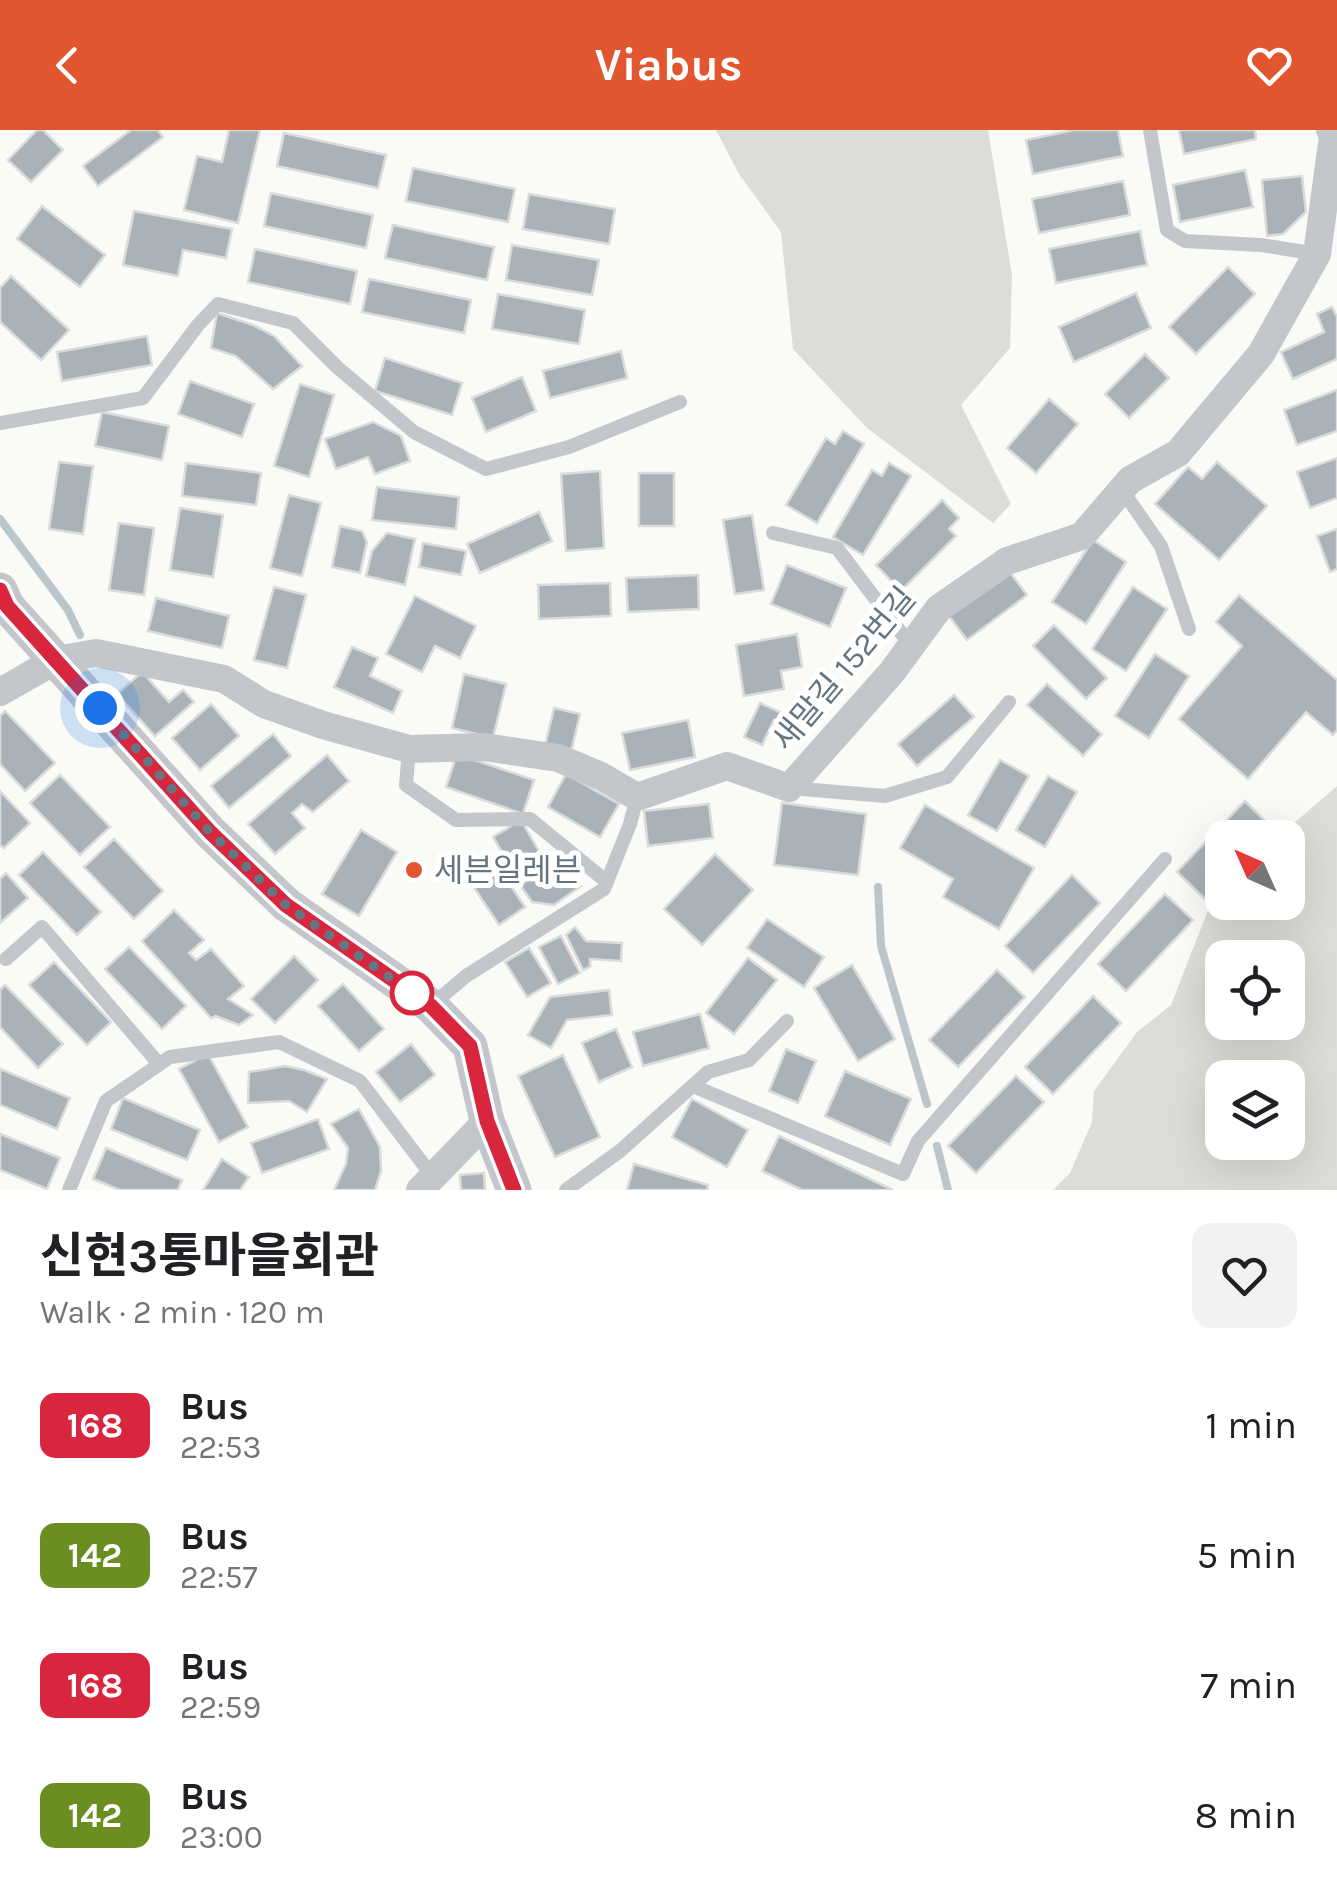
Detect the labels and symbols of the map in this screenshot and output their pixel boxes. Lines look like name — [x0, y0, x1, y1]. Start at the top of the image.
street label: 새말길 152번길 — [765, 580, 923, 758]
your location — [75, 683, 125, 733]
north arrow — [1205, 820, 1305, 920]
place label: 세븐일레븐 — [434, 852, 581, 889]
marker: 세븐일레븐 — [403, 859, 425, 881]
unlabelled marker — [391, 972, 433, 1014]

